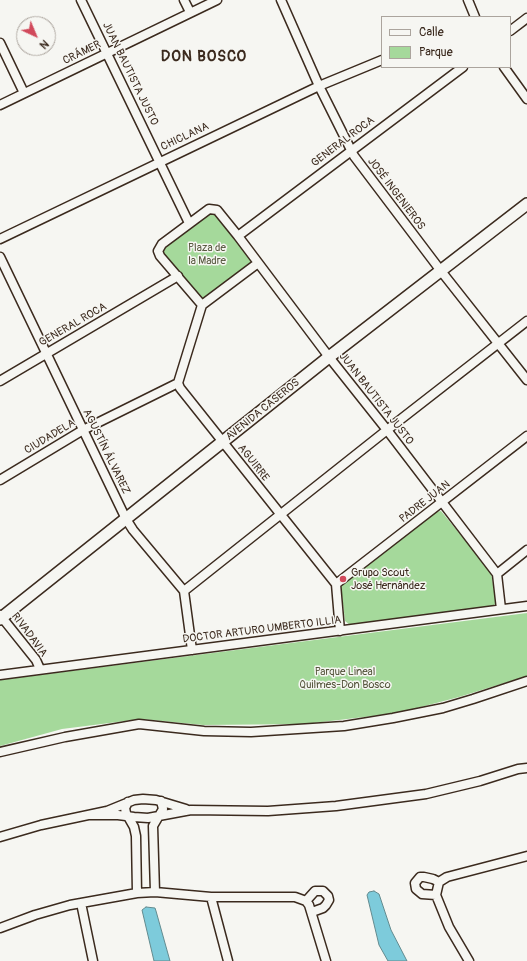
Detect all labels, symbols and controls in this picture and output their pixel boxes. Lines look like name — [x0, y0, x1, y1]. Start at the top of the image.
north arrow — [16, 16, 56, 56]
legend — [381, 16, 511, 68]
street label: JUAN BAUTISTA JUSTO — [99, 20, 161, 128]
text: Calle — [419, 25, 444, 40]
text: N — [37, 37, 51, 52]
street label: CRÁMER — [61, 38, 103, 68]
text: Parque — [419, 45, 453, 60]
district label: DON BOSCO — [161, 48, 247, 66]
street label: GENERAL ROCA — [309, 114, 377, 170]
street label: CHICLANA — [159, 120, 211, 154]
street label: JOSÉ INGENIEROS — [365, 155, 427, 233]
park label: Plaza de la Madre — [188, 241, 226, 267]
street label: GENERAL ROCA — [37, 300, 109, 350]
street label: JUAN BAUTISTA JUSTO — [336, 350, 416, 448]
street label: AVENIDA CASEROS — [223, 376, 303, 444]
street label: AGUSTÍN ÁLVAREZ — [80, 407, 132, 497]
street label: CIUDADELA — [22, 417, 78, 457]
street label: AGUIRRE — [234, 442, 272, 484]
street label: PADRE JUAN — [397, 478, 453, 526]
place label: Grupo Scout José Hernández — [351, 566, 425, 592]
marker: Grupo Scout José Hernández — [338, 574, 348, 584]
street label: RIVADAVIA — [8, 610, 50, 660]
street label: DOCTOR ARTURO UMBERTO ILLIA — [182, 614, 342, 646]
park label: Parque Lineal Quilmes-Don Bosco — [299, 665, 391, 691]

